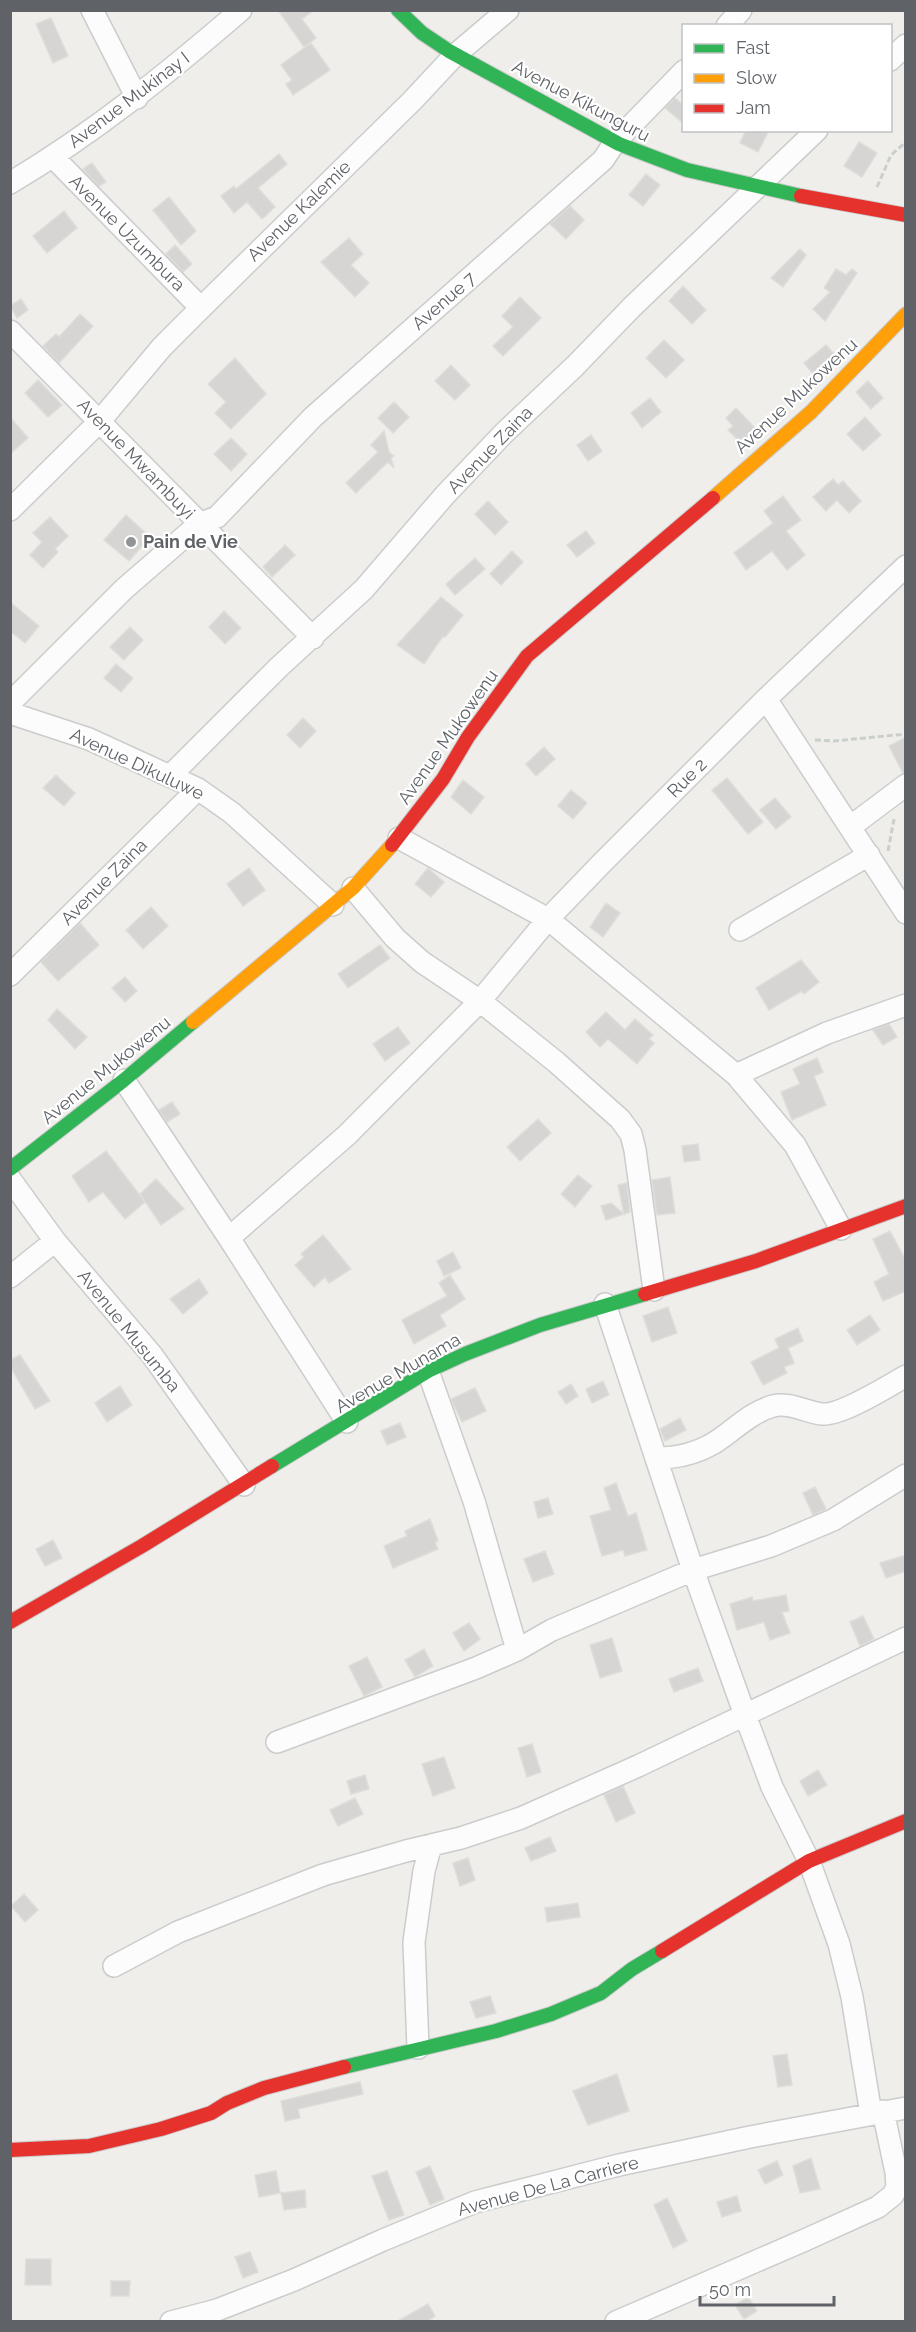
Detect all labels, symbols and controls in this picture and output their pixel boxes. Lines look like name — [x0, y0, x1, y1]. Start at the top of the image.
legend — [682, 24, 892, 132]
text: Fast — [736, 37, 770, 58]
street label: Avenue Mukinay I — [64, 47, 193, 152]
street label: Avenue Kikunguru — [509, 55, 654, 146]
text: Slow — [736, 67, 777, 88]
text: Jam — [736, 97, 771, 118]
street label: Avenue Kalemie — [243, 156, 355, 265]
street label: Avenue Uzumbura — [65, 170, 190, 295]
street label: Avenue 7 — [408, 267, 480, 334]
street label: Avenue Mukowenu — [730, 333, 861, 458]
street label: Avenue Mwambuyi — [73, 394, 199, 523]
street label: Avenue Zaina — [443, 402, 536, 498]
place label: Pain de Vie — [143, 531, 238, 552]
marker: Pain de Vie — [124, 535, 138, 549]
street label: Avenue Mukowenu — [393, 665, 502, 808]
street label: Avenue Dikuluwe — [67, 723, 208, 804]
street label: Rue 2 — [663, 754, 711, 802]
street label: Avenue Zaina — [56, 834, 151, 929]
street label: Avenue Mukowenu — [37, 1011, 174, 1128]
street label: Avenue Musumba — [74, 1265, 185, 1396]
street label: Avenue Munama — [331, 1328, 464, 1417]
street label: Avenue De La Carriere — [455, 2151, 641, 2220]
scale bar — [700, 2269, 834, 2307]
text: 50 m — [709, 2279, 751, 2300]

